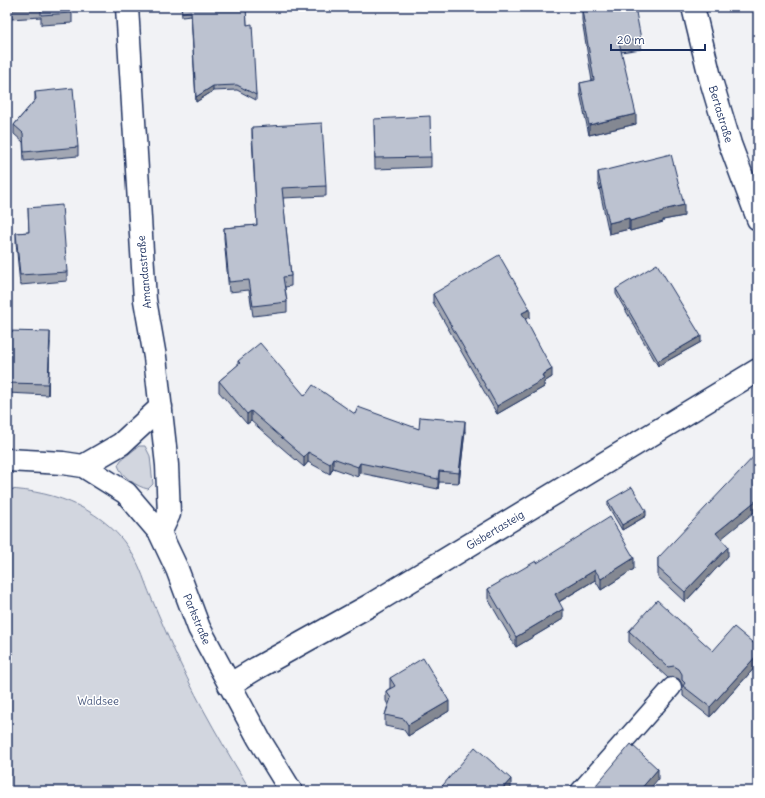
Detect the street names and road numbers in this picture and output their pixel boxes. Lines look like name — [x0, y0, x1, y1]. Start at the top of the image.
street label: Bertastraße — [706, 84, 736, 144]
street label: Amandastraße — [134, 235, 154, 309]
street label: Gisbertasteig — [464, 507, 526, 553]
street label: Parkstraße — [180, 591, 214, 647]

